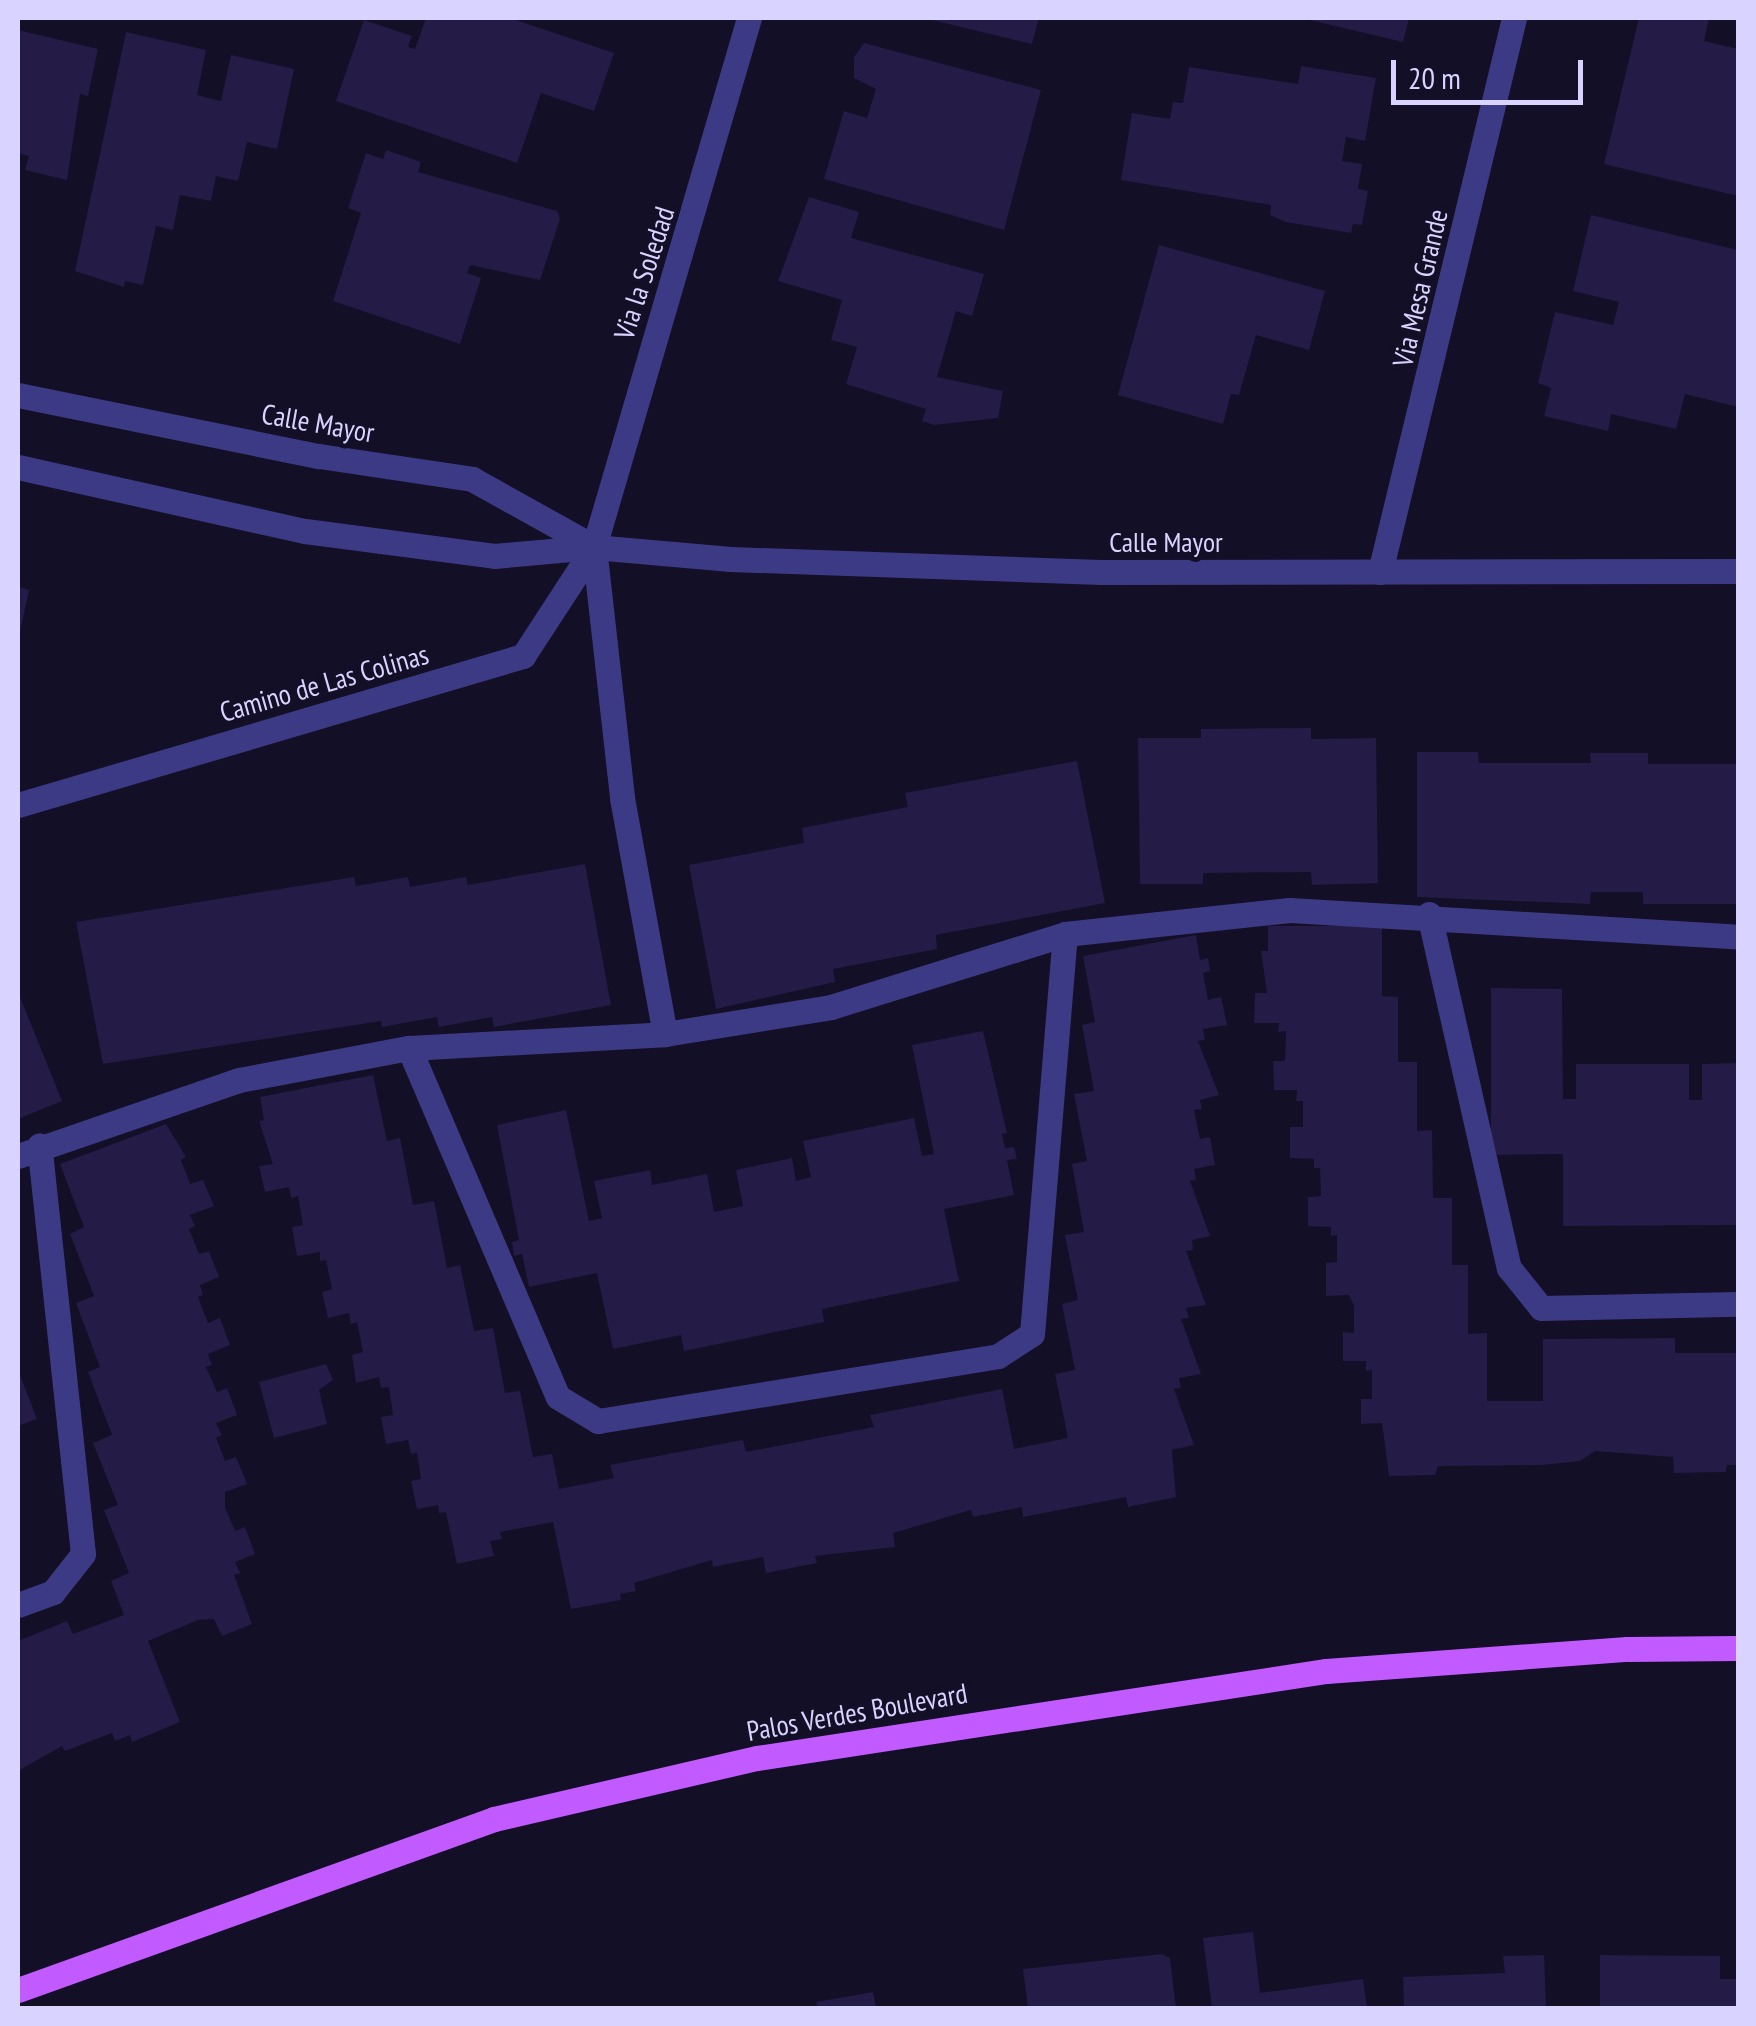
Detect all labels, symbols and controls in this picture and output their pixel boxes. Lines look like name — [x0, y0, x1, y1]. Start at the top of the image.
scale bar — [1396, 40, 1588, 102]
text: 20 m — [1408, 58, 1461, 97]
street label: Via la Soledad — [607, 202, 681, 344]
street label: Via Mesa Grande — [1386, 206, 1454, 370]
street label: Calle Mayor — [259, 397, 377, 449]
street label: Calle Mayor — [1109, 525, 1223, 559]
street label: Camino de Las Colinas — [216, 637, 432, 729]
street label: Palos Verdes Boulevard — [744, 1676, 970, 1748]

